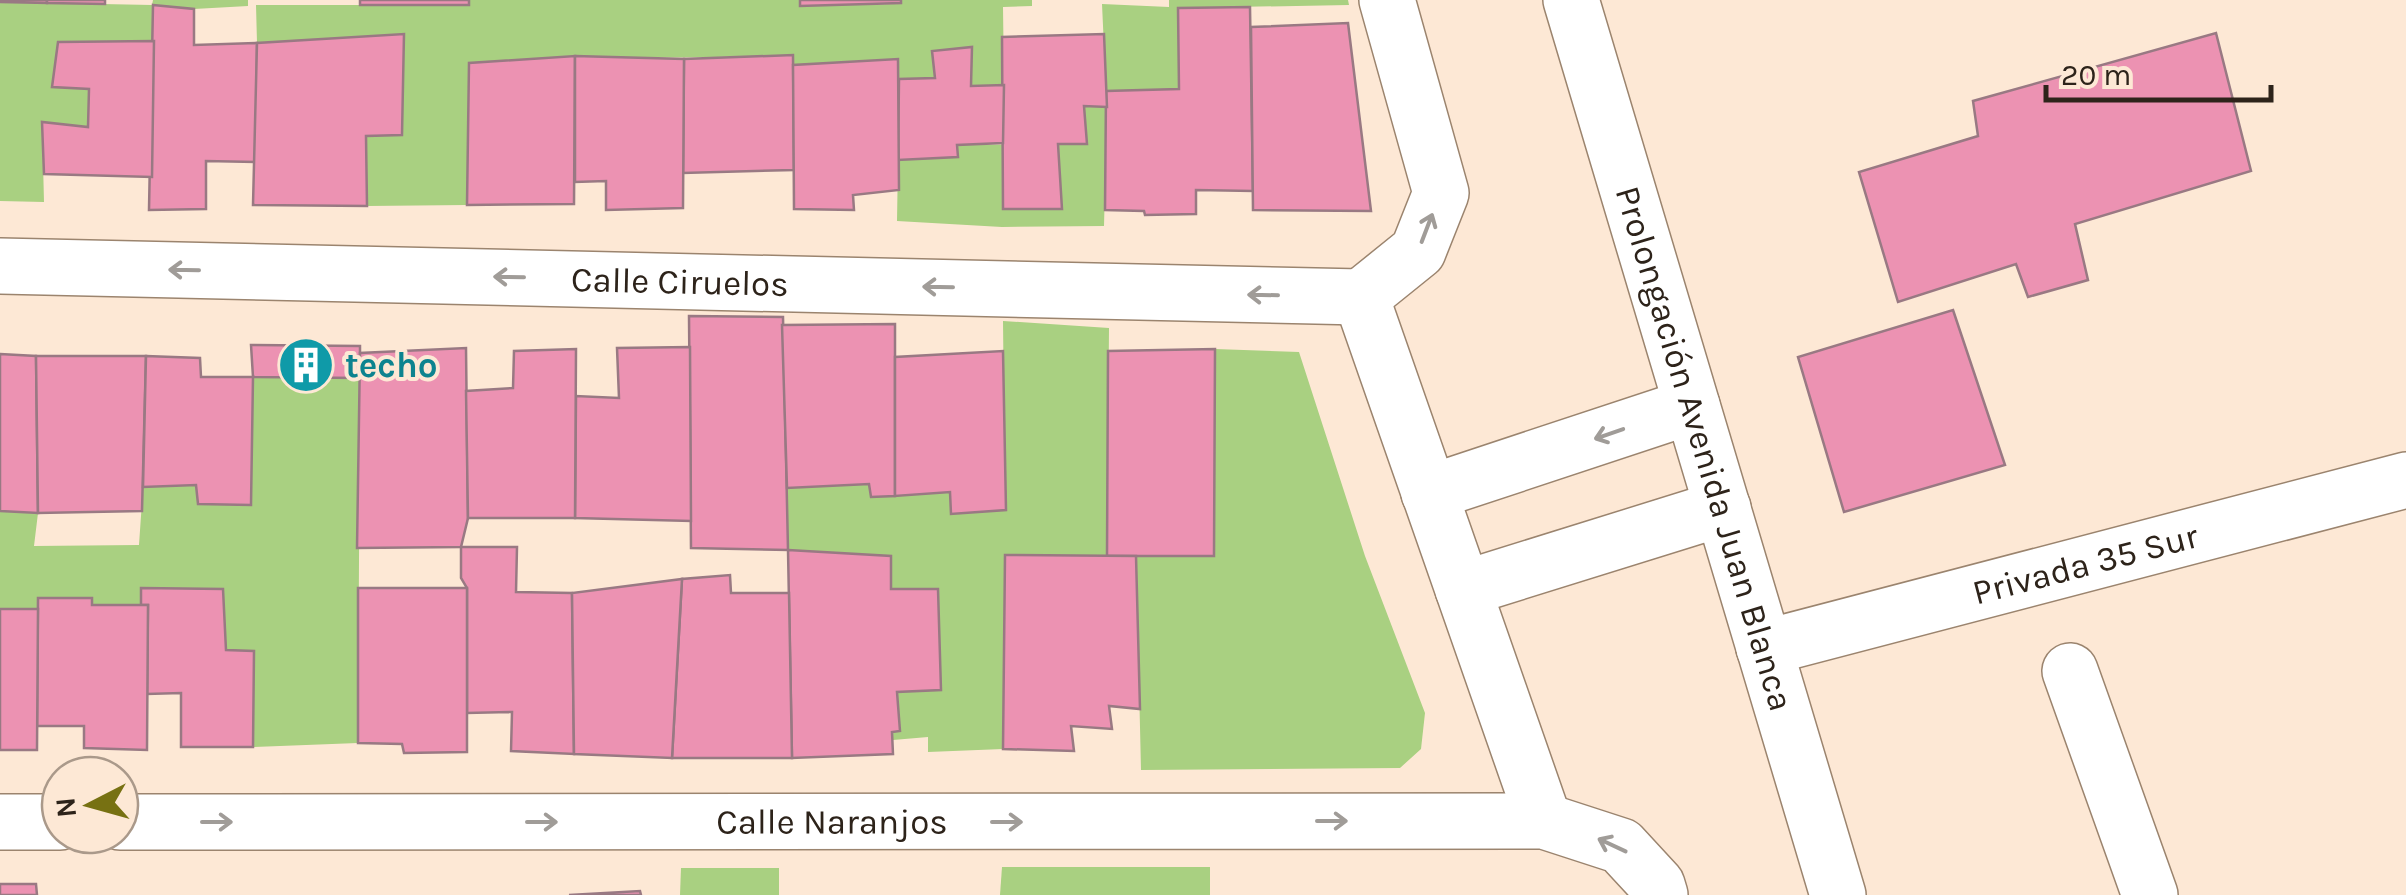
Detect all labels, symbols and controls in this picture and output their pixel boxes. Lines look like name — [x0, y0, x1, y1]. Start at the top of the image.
scale bar — [2046, 40, 2271, 102]
text: 20 m — [2061, 57, 2131, 93]
street label: Prolongación Avenida Juan Blanca — [1607, 181, 1802, 716]
one-way arrow — [1419, 214, 1437, 244]
street label: Calle Ciruelos — [570, 259, 789, 305]
one-way arrow — [168, 260, 200, 280]
one-way arrow — [493, 268, 525, 287]
one-way arrow — [923, 278, 955, 297]
one-way arrow — [1248, 285, 1280, 304]
building icon: techo — [276, 335, 336, 395]
place label: techo — [345, 345, 438, 386]
one-way arrow — [1594, 426, 1626, 444]
street label: Privada 35 Sur — [1968, 515, 2203, 614]
north arrow — [40, 755, 140, 855]
text: N — [48, 796, 83, 819]
street label: Calle Naranjos — [716, 801, 948, 843]
one-way arrow — [200, 812, 233, 832]
one-way arrow — [526, 812, 558, 832]
one-way arrow — [990, 812, 1023, 832]
one-way arrow — [1316, 812, 1348, 830]
one-way arrow — [1597, 835, 1627, 854]

